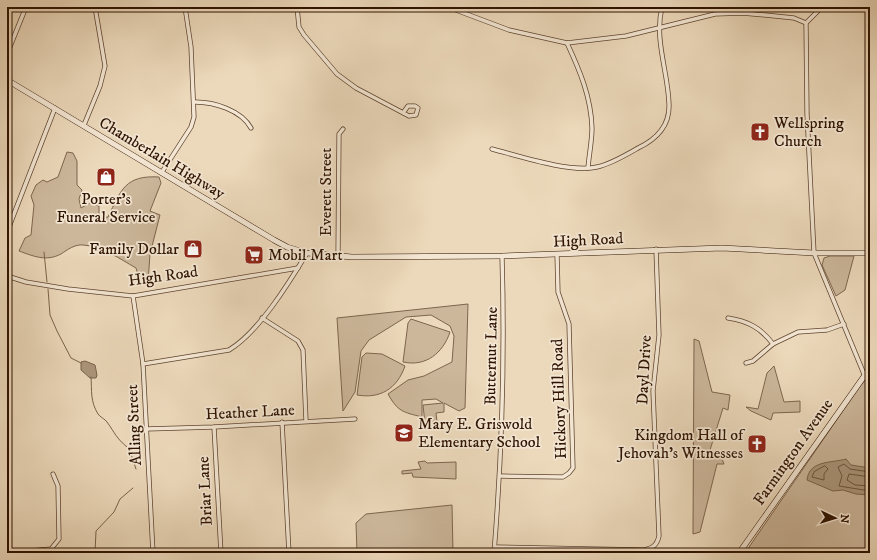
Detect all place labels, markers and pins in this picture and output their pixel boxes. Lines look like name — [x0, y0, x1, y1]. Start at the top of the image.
place label: Wellspring Church — [773, 113, 844, 151]
church icon: Wellspring Church — [749, 121, 771, 143]
shop icon: Porter's Funeral Service — [95, 166, 117, 188]
place label: Porter's Funeral Service — [57, 189, 156, 227]
shop icon: Family Dollar — [182, 238, 204, 260]
place label: Family Dollar — [89, 239, 179, 259]
supermarket icon: Mobil Mart — [243, 244, 265, 266]
place label: Mobil Mart — [268, 245, 343, 265]
place label: Mary E. Griswold Elementary School — [418, 414, 541, 452]
school or university icon: Mary E. Griswold Elementary School — [393, 422, 415, 444]
place label: Kingdom Hall of Jehovah's Witnesses — [616, 425, 746, 463]
church icon: Kingdom Hall of Jehovah's Witnesses — [746, 433, 768, 455]

